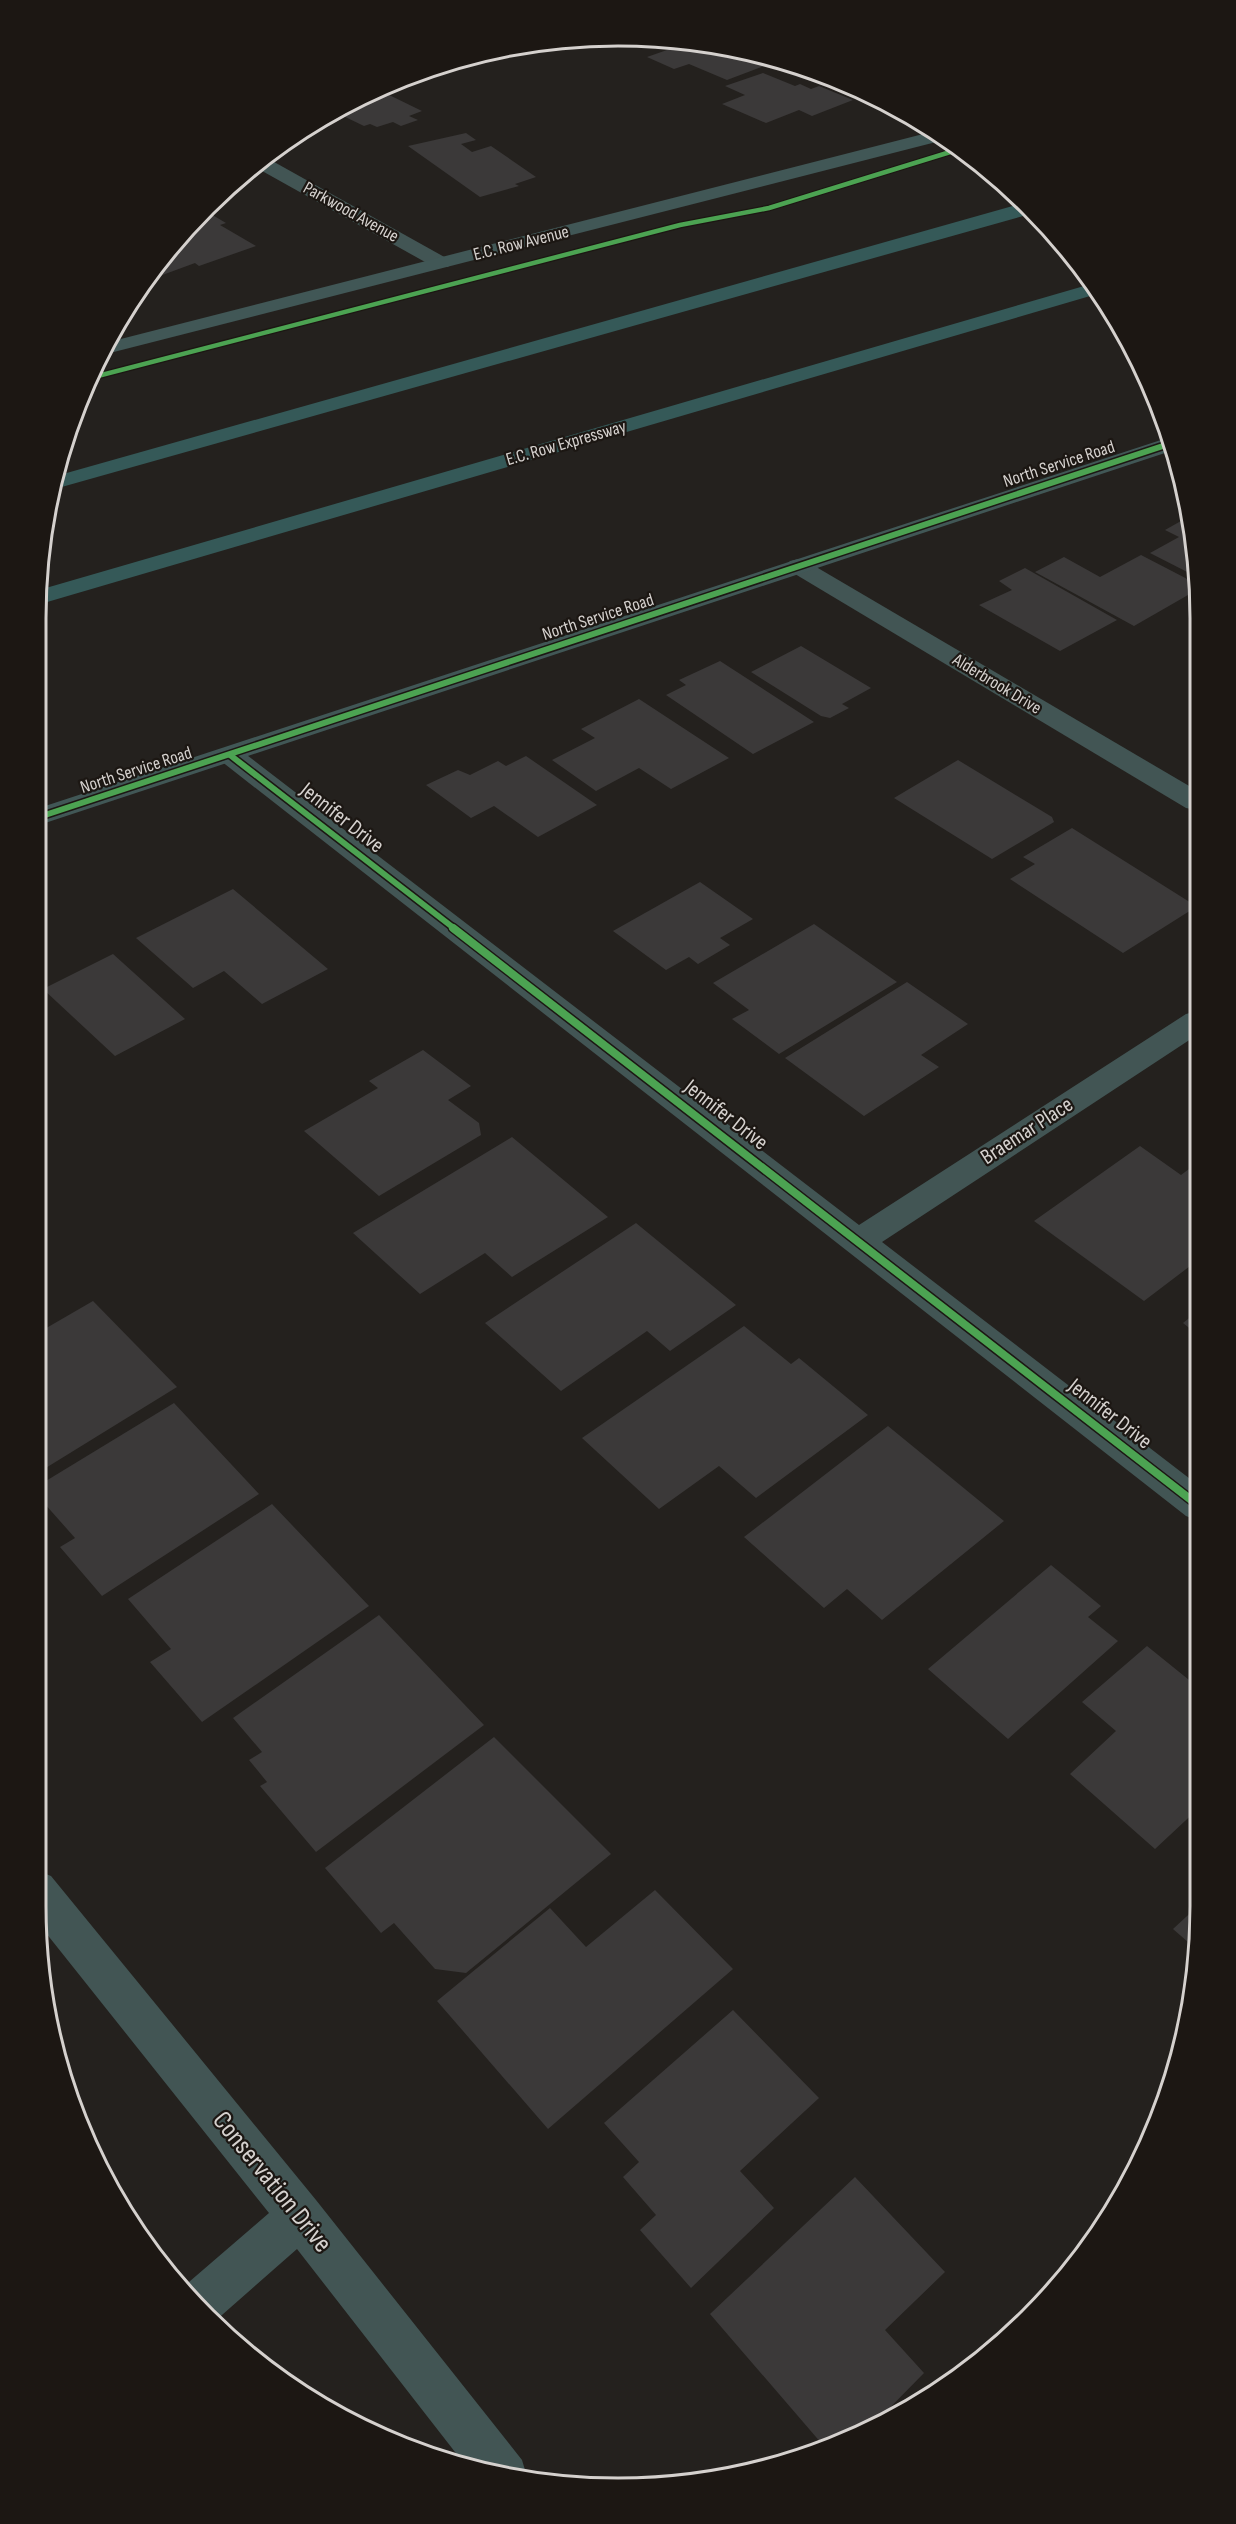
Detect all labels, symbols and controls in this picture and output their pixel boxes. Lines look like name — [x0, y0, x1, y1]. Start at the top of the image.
street label: Parkwood Avenue — [300, 177, 402, 247]
street label: E.C. Row Avenue — [471, 221, 571, 265]
street label: E.C. Row Expressway — [504, 416, 628, 470]
street label: North Service Road — [1001, 436, 1117, 492]
street label: North Service Road — [540, 589, 656, 645]
street label: Alderbrook Drive — [948, 649, 1045, 719]
street label: North Service Road — [78, 742, 194, 798]
street label: Jennifer Drive — [294, 776, 389, 859]
street label: Jennifer Drive — [678, 1073, 773, 1156]
street label: Braemar Place — [976, 1091, 1078, 1171]
street label: Jennifer Drive — [1062, 1372, 1157, 1455]
street label: Conservation Drive — [205, 2105, 339, 2259]

